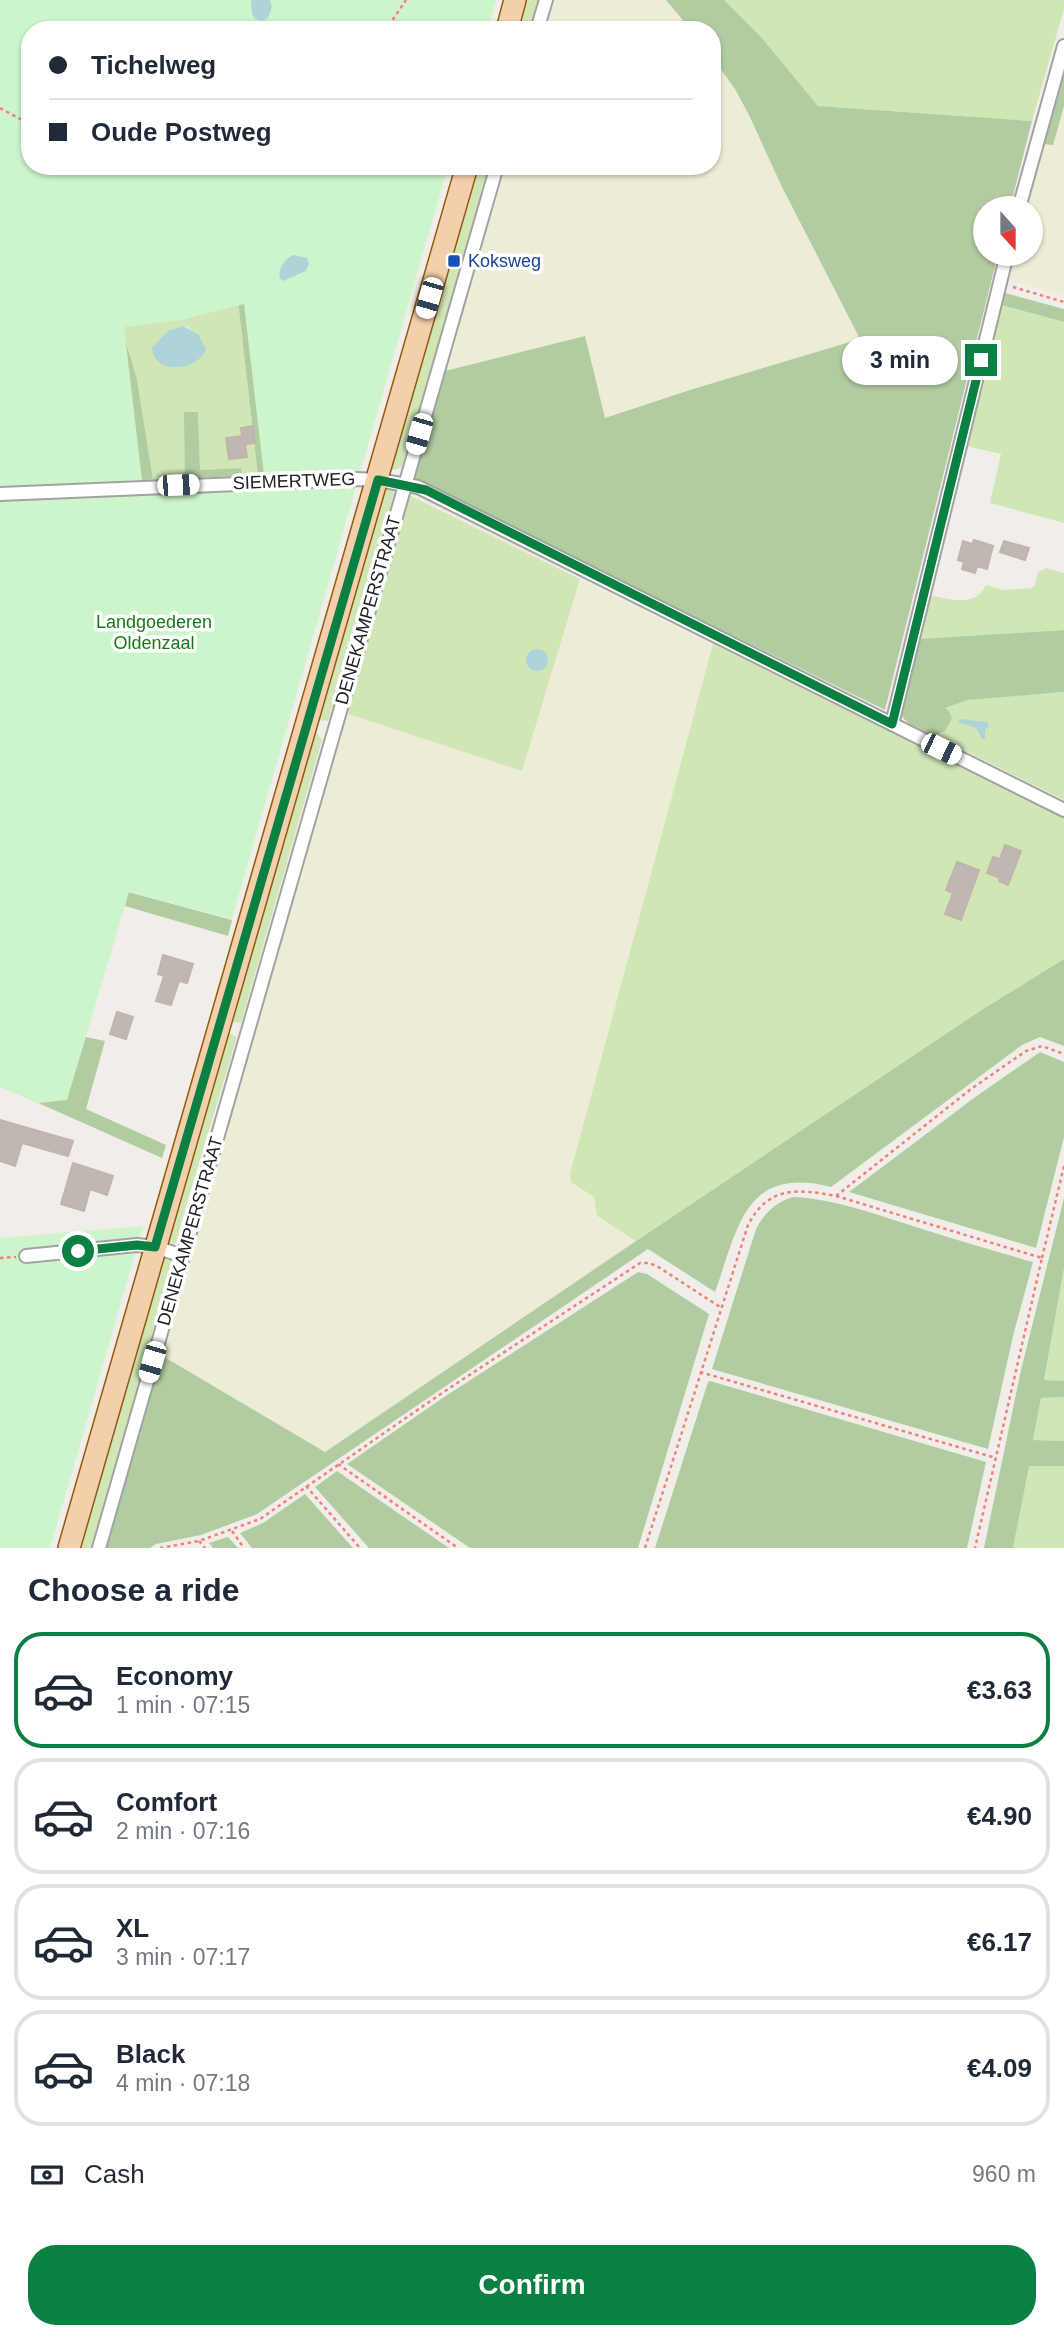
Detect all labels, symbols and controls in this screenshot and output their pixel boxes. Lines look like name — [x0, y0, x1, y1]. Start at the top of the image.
text: Tichelweg — [91, 50, 216, 80]
text: Oude Postweg — [91, 117, 272, 147]
north arrow — [973, 196, 1043, 266]
map controls — [973, 196, 1043, 266]
place label: Koksweg — [468, 251, 541, 271]
marker: Koksweg — [446, 253, 462, 269]
car — [414, 275, 445, 321]
callout: 3 min — [841, 336, 956, 384]
route end — [965, 344, 997, 376]
text: 3 min — [870, 347, 930, 373]
car — [404, 411, 435, 457]
street label: SIEMERTWEG — [232, 469, 356, 493]
car — [157, 474, 200, 496]
street label: DENEKAMPERSTRAAT — [331, 513, 405, 707]
park label: Landgoederen Oldenzaal — [96, 612, 212, 653]
car — [918, 730, 965, 768]
street label: DENEKAMPERSTRAAT — [153, 1134, 227, 1328]
route start — [62, 1235, 94, 1267]
car — [137, 1339, 168, 1385]
text: Choose a ride — [28, 1572, 240, 1608]
icon: car — [32, 1659, 95, 1722]
text: Economy — [116, 1661, 233, 1691]
text: €3.63 — [967, 1675, 1032, 1705]
text: 1 min · 07:15 — [116, 1692, 250, 1718]
icon: car — [32, 1785, 95, 1848]
text: Comfort — [116, 1787, 217, 1817]
text: €4.90 — [967, 1801, 1032, 1831]
text: 2 min · 07:16 — [116, 1818, 250, 1844]
icon: car — [32, 1911, 95, 1974]
text: XL — [116, 1913, 149, 1943]
text: €6.17 — [967, 1927, 1032, 1957]
text: 3 min · 07:17 — [116, 1944, 250, 1970]
icon: car — [32, 2037, 95, 2100]
text: Black — [116, 2039, 185, 2069]
text: €4.09 — [967, 2053, 1032, 2083]
text: 4 min · 07:18 — [116, 2070, 250, 2096]
icon: cash — [28, 2156, 66, 2194]
text: Cash — [84, 2159, 145, 2189]
text: 960 m — [972, 2161, 1036, 2187]
button: Confirm — [28, 2245, 1036, 2325]

